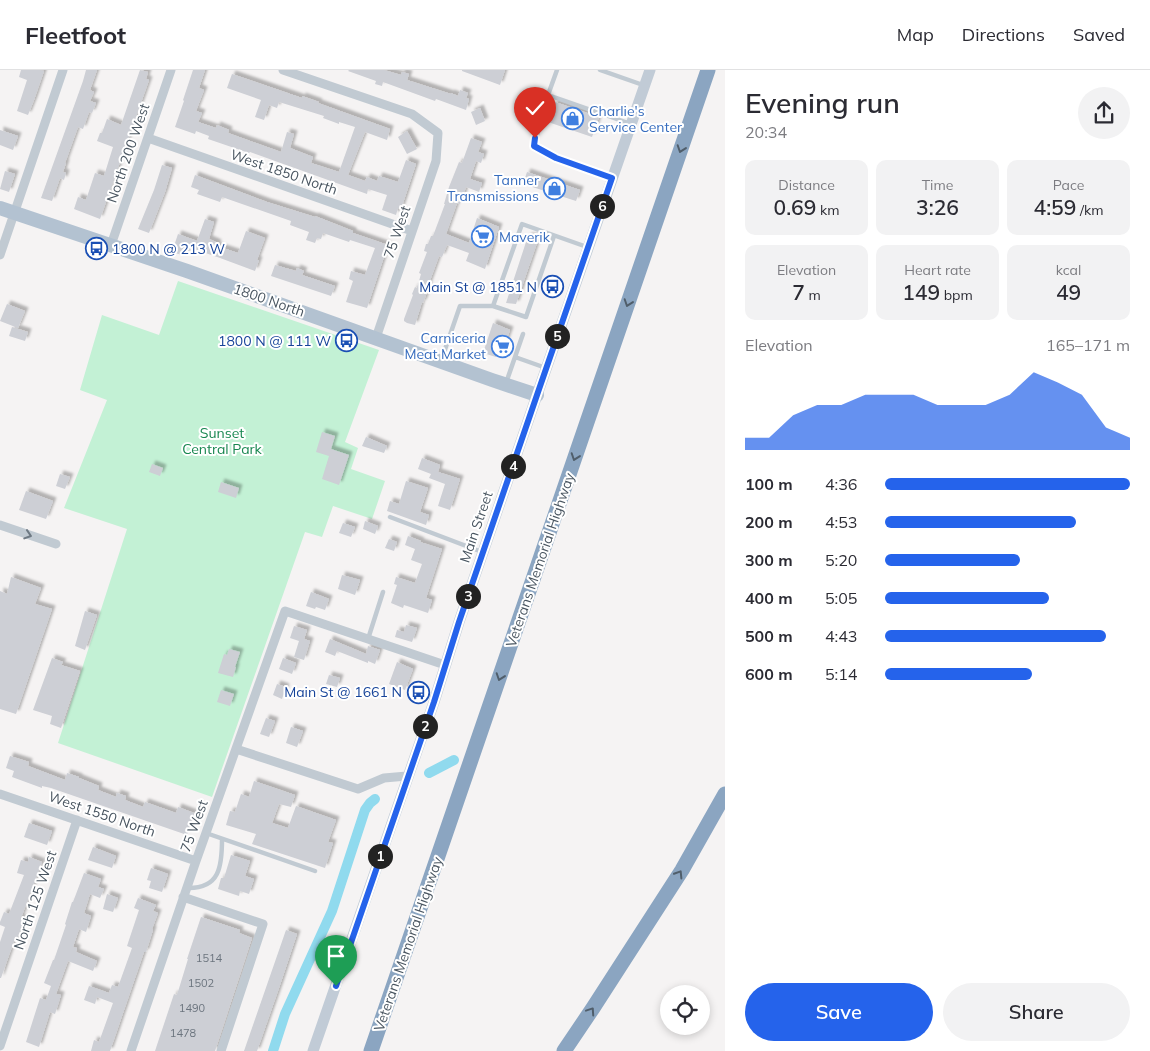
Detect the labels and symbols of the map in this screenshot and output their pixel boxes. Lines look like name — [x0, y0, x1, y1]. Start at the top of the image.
pin — [514, 87, 556, 138]
street label: North 200 West — [103, 101, 153, 205]
place label: Charlie's Service Center — [589, 102, 683, 136]
shop icon: Charlie's Service Center — [561, 107, 585, 131]
street label: West 1850 North — [228, 145, 340, 199]
one-way arrow — [676, 145, 686, 153]
place label: Tanner Transmissions — [447, 171, 540, 205]
shop icon: Tanner Transmissions — [543, 176, 567, 200]
pin: 6 — [590, 194, 614, 218]
street label: 75 West — [380, 203, 414, 261]
supermarket icon: Maverik — [471, 225, 495, 249]
place label: Maverik — [499, 228, 551, 246]
bus stop icon: 1800 N @ 213 W — [84, 237, 108, 261]
place label: 1800 N @ 213 W — [112, 240, 225, 258]
bus stop icon: Main St @ 1851 N — [541, 275, 565, 299]
place label: Main St @ 1851 N — [419, 278, 537, 296]
street label: 1800 North — [231, 279, 307, 321]
one-way arrow — [624, 298, 634, 307]
pin: 5 — [544, 324, 570, 348]
bus stop icon: 1800 N @ 111 W — [335, 329, 359, 353]
place label: Carniceria Meat Market — [404, 329, 486, 363]
place label: 1800 N @ 111 W — [218, 332, 331, 350]
supermarket icon: Carniceria Meat Market — [490, 334, 514, 358]
park label: Sunset Central Park — [182, 424, 263, 458]
one-way arrow — [571, 452, 581, 460]
pin: 4 — [500, 454, 526, 478]
street label: Veterans Memorial Highway — [502, 470, 579, 650]
street label: Main Street — [455, 489, 497, 565]
one-way arrow — [23, 529, 32, 539]
pin: 3 — [456, 584, 480, 608]
one-way arrow — [496, 672, 506, 680]
bus stop icon: Main St @ 1661 N — [406, 680, 430, 704]
place label: Main St @ 1661 N — [284, 683, 402, 701]
pin: 2 — [412, 714, 438, 738]
street label: West 1550 North — [46, 787, 158, 841]
street label: 75 West — [176, 797, 212, 855]
pin: 1 — [368, 844, 392, 868]
street label: North 125 West — [10, 848, 60, 952]
street label: Veterans Memorial Highway — [370, 854, 447, 1034]
one-way arrow — [672, 870, 682, 879]
pin — [315, 935, 357, 986]
house number: 1514 — [196, 951, 223, 965]
house number: 1502 — [188, 976, 215, 990]
house number: 1490 — [179, 1001, 206, 1015]
one-way arrow — [585, 1007, 594, 1016]
house number: 1478 — [170, 1026, 197, 1040]

